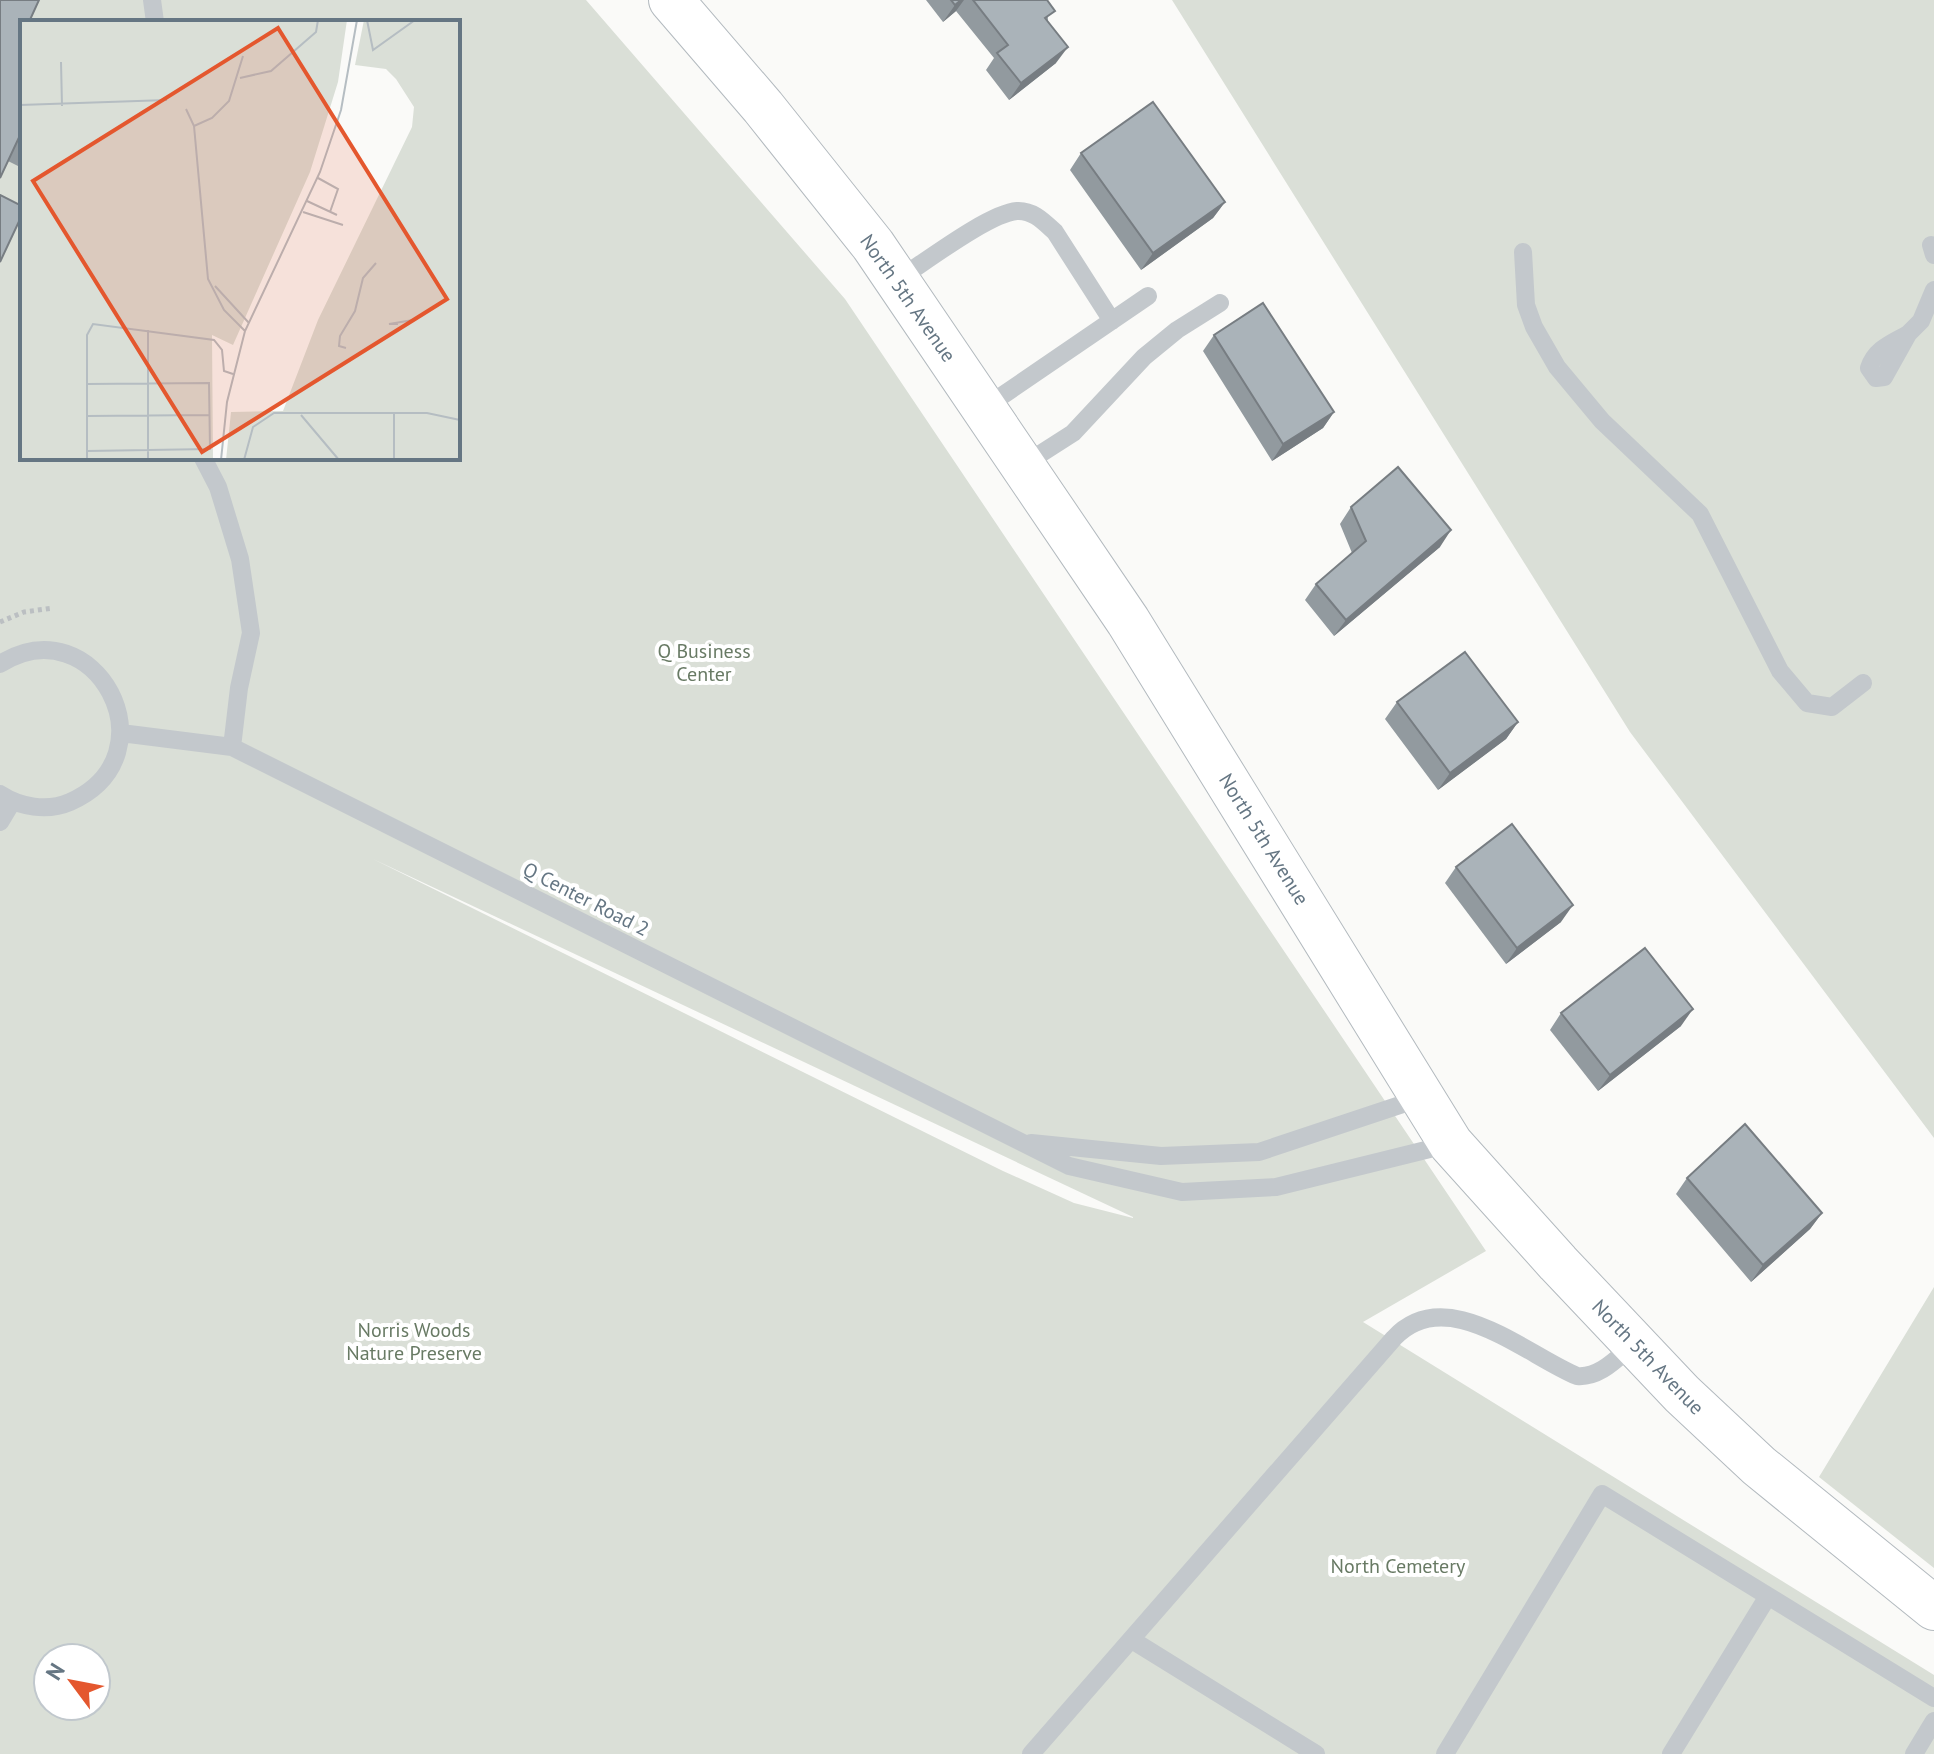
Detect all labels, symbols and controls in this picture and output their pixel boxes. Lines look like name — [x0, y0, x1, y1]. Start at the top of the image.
inset map — [20, 20, 460, 460]
street label: North 5th Avenue — [854, 229, 962, 367]
park label: Q Business Center — [657, 638, 751, 687]
street label: North 5th Avenue — [1213, 768, 1315, 910]
street label: Q Center Road 2 — [518, 856, 654, 942]
street label: North 5th Avenue — [1586, 1294, 1710, 1420]
park label: Norris Woods Nature Preserve — [346, 1317, 482, 1366]
park label: North Cemetery — [1331, 1553, 1466, 1579]
north arrow — [32, 1642, 112, 1722]
text: N — [39, 1658, 71, 1685]

